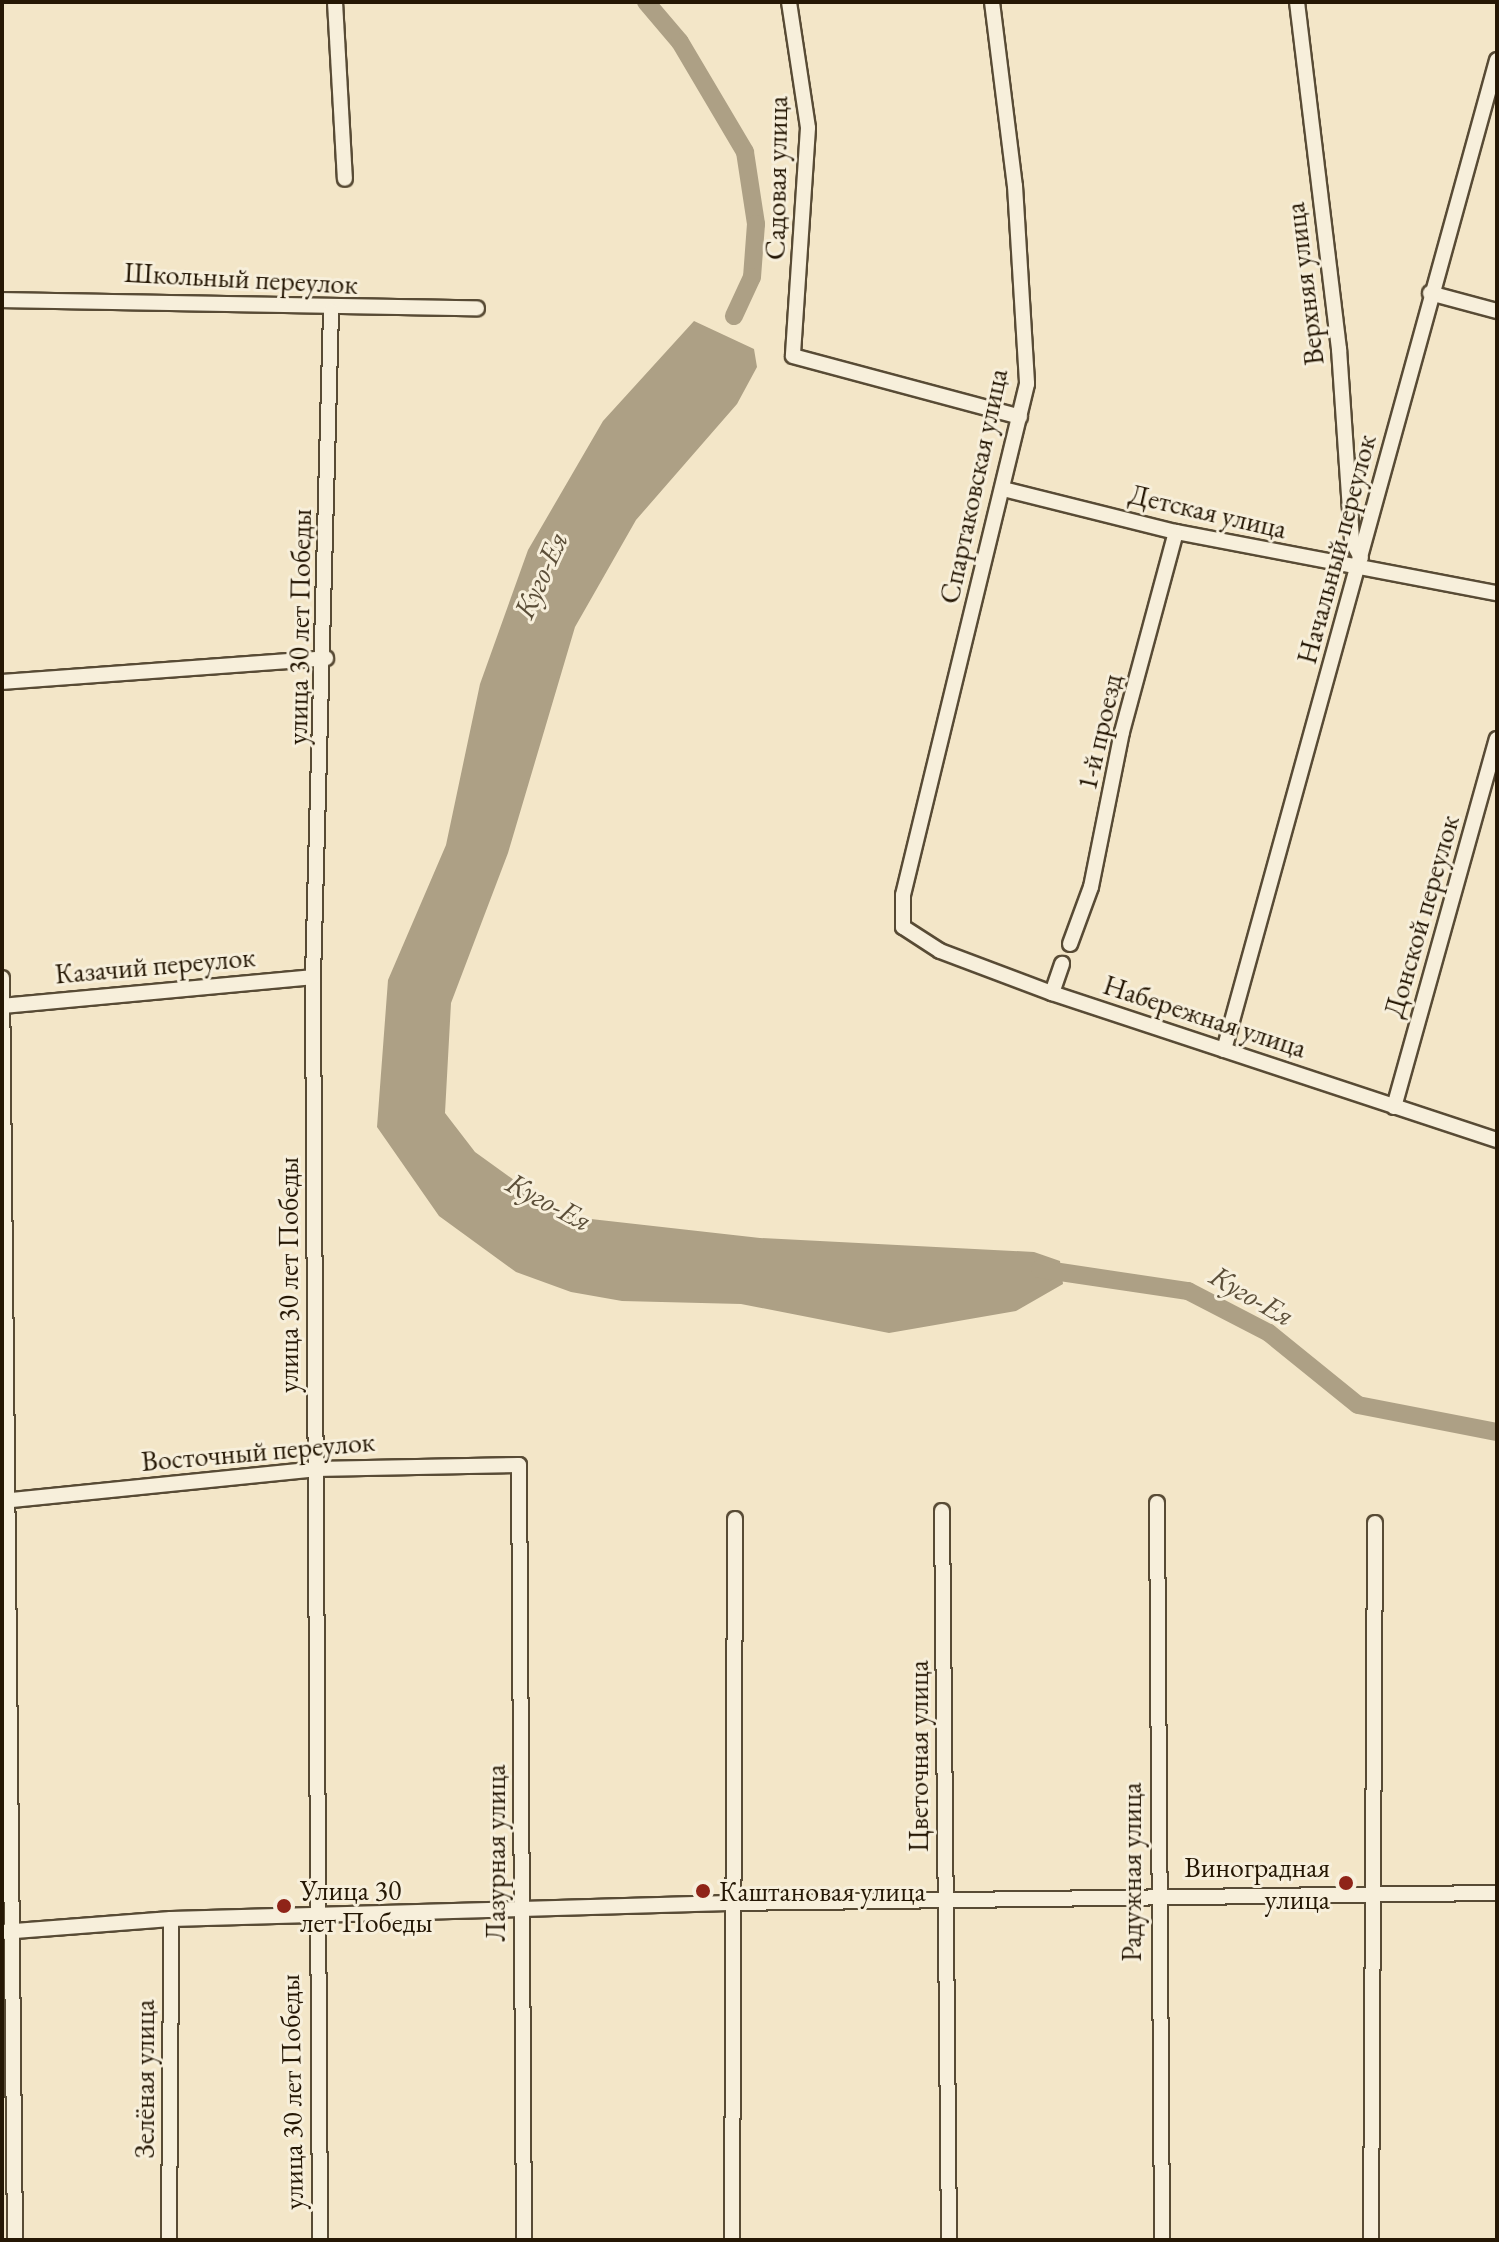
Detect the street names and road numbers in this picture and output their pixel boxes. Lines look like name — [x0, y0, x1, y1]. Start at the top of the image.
street label: Садовая улица — [758, 96, 794, 260]
street label: Верхняя улица — [1277, 201, 1331, 367]
street label: Школьный переулок — [123, 255, 359, 301]
street label: Спартаковская улица — [932, 365, 1014, 607]
street label: Начальный переулок — [1289, 431, 1383, 667]
street label: Детская улица — [1126, 477, 1290, 545]
street label: улица 30 лет Победы — [280, 509, 318, 745]
street label: 1-й проезд — [1069, 671, 1129, 793]
street label: Донской переулок — [1376, 811, 1466, 1021]
street label: Казачий переулок — [53, 939, 257, 991]
street label: Набережная улица — [1099, 967, 1311, 1065]
street label: улица 30 лет Победы — [271, 1157, 305, 1393]
street label: Восточный переулок — [140, 1424, 376, 1478]
street label: Цветочная улица — [901, 1660, 935, 1852]
street label: Лазурная улица — [478, 1764, 512, 1942]
street label: Радужная улица — [1114, 1782, 1148, 1962]
street label: улица 30 лет Победы — [272, 1974, 310, 2210]
street label: Зелёная улица — [127, 2000, 161, 2158]

